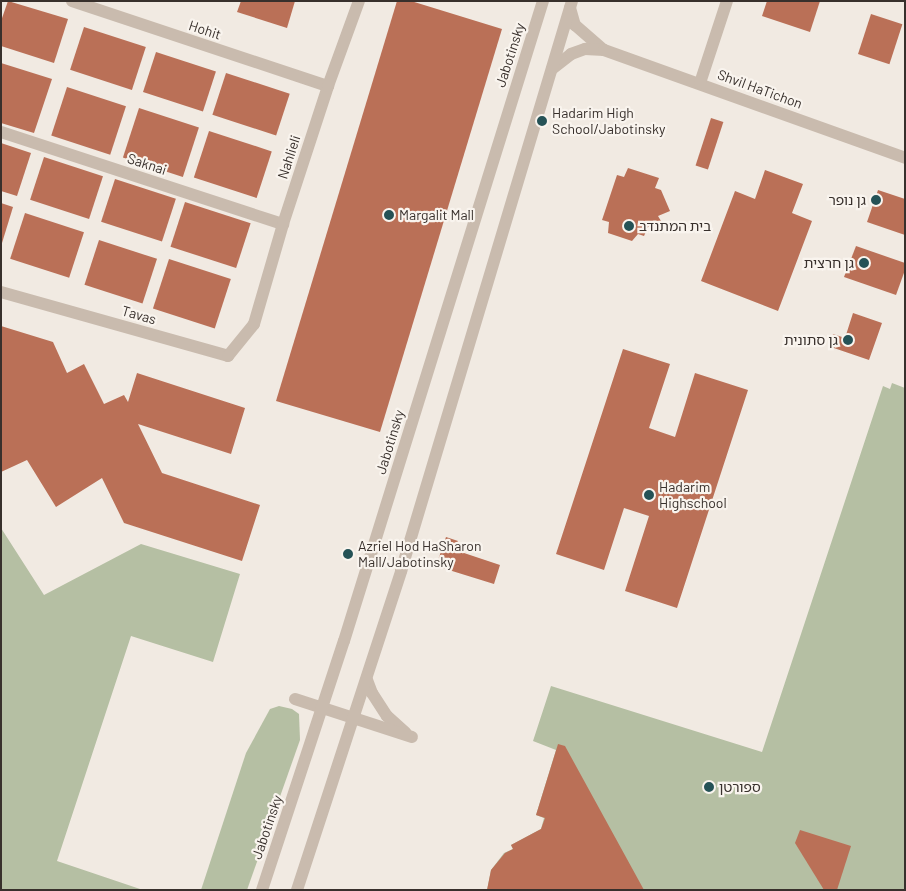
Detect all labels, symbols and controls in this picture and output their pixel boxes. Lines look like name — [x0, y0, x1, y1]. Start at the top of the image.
street label: Hohit — [187, 17, 223, 43]
street label: Jabotinsky — [492, 21, 528, 89]
street label: Shvil HaTichon — [715, 66, 805, 112]
place label: Hadarim High School/Jabotinsky — [552, 105, 666, 138]
marker: Hadarim High School/Jabotinsky — [536, 115, 548, 127]
street label: Nahlieli — [274, 133, 304, 181]
street label: Saknai — [125, 150, 169, 178]
place label: גן נופר — [828, 192, 866, 208]
marker: גן נופר — [870, 194, 882, 206]
place label: Margalit Mall — [399, 207, 474, 223]
marker: Margalit Mall — [383, 209, 395, 221]
place label: בית המתנדב — [639, 218, 711, 234]
marker: בית המתנדב — [623, 220, 635, 232]
place label: גן חרצית — [804, 255, 854, 271]
marker: גן חרצית — [858, 257, 870, 269]
street label: Tavas — [120, 302, 158, 328]
place label: גן סתונית — [784, 332, 838, 348]
marker: גן סתונית — [842, 334, 854, 346]
street label: Jabotinsky — [372, 408, 408, 476]
place label: Hadarim Highschool — [659, 479, 727, 512]
marker: Hadarim Highschool — [643, 489, 655, 501]
place label: Azriel Hod HaSharon Mall/Jabotinsky — [358, 538, 481, 570]
marker: Azriel Hod HaSharon Mall/Jabotinsky — [342, 548, 354, 560]
place label: ספורטן — [719, 779, 761, 795]
marker: ספורטן — [703, 781, 715, 793]
street label: Jabotinsky — [248, 793, 286, 861]

